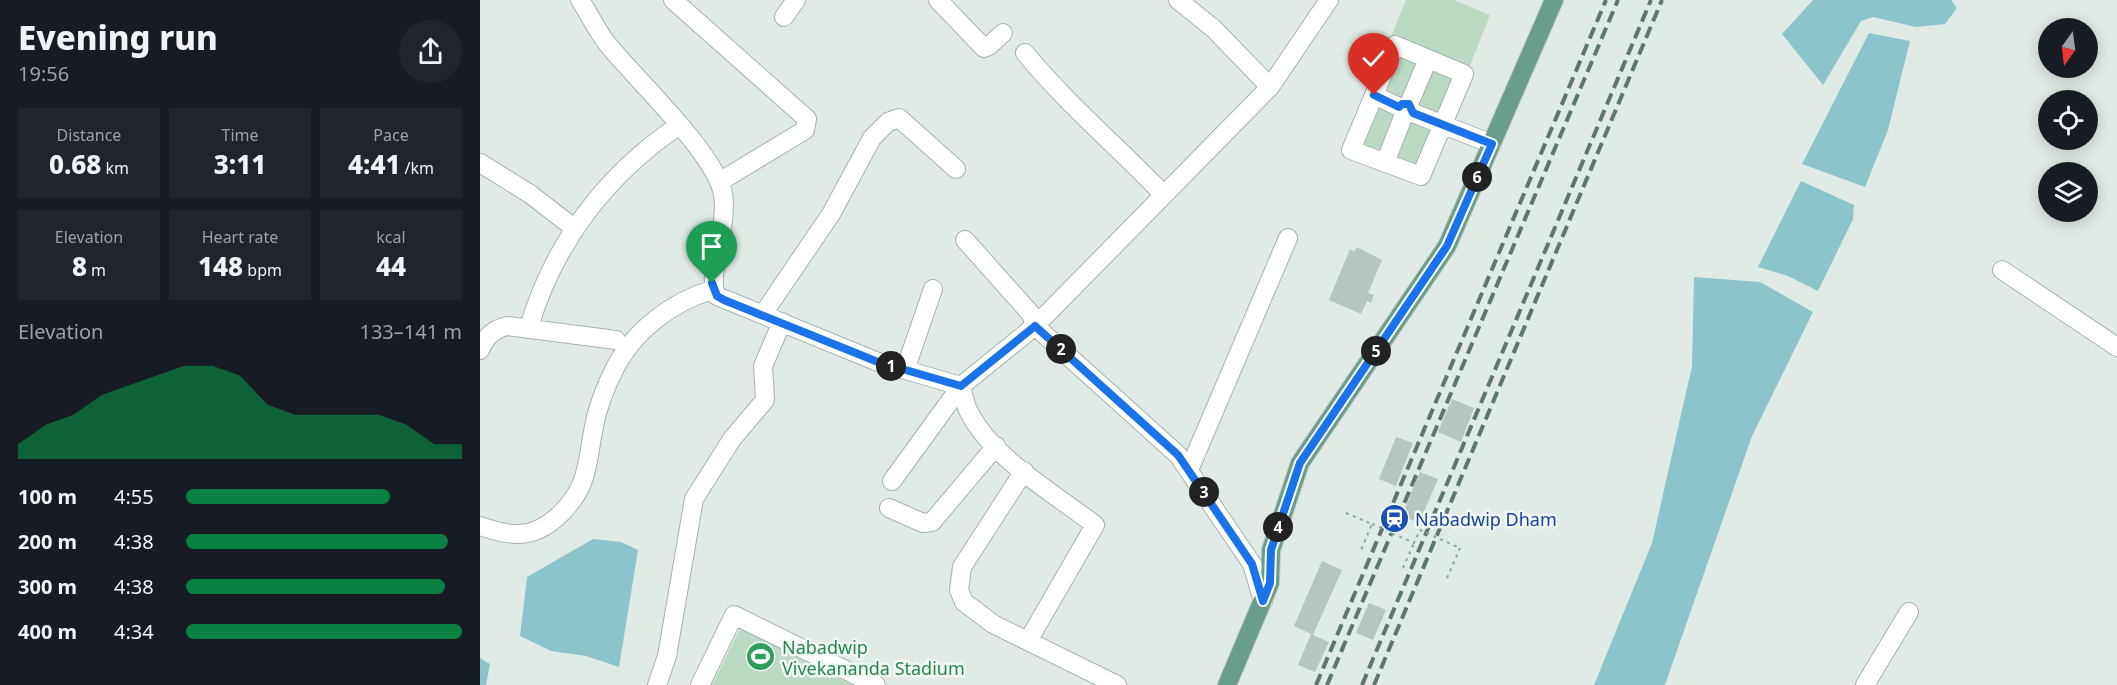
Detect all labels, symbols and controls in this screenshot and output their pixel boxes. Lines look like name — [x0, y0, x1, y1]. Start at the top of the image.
text: Evening run — [18, 15, 218, 60]
north arrow — [2038, 18, 2098, 78]
map controls — [2038, 18, 2098, 222]
button: share — [399, 20, 462, 83]
pin — [1348, 33, 1399, 95]
icon: check — [1357, 42, 1390, 75]
text: 19:56 — [18, 60, 69, 87]
button: locate — [2038, 90, 2098, 150]
text: Distance — [57, 124, 121, 146]
text: Time — [221, 124, 259, 146]
text: Pace — [373, 124, 409, 146]
text: 0.68 — [49, 146, 101, 182]
text: 3:11 — [214, 146, 266, 182]
text: 4:41 — [348, 146, 400, 182]
text: km — [101, 157, 129, 179]
text: /km — [400, 157, 434, 179]
pin: 6 — [1462, 162, 1492, 192]
button: layers — [2038, 162, 2098, 222]
text: 6 — [1472, 166, 1482, 188]
pin — [686, 221, 737, 283]
text: Elevation — [55, 226, 123, 248]
text: Heart rate — [202, 226, 278, 248]
text: kcal — [376, 226, 406, 248]
icon: arrive — [695, 230, 728, 263]
text: 8 — [72, 248, 87, 284]
text: 148 — [198, 248, 243, 284]
text: 44 — [376, 248, 406, 284]
text: m — [87, 259, 106, 281]
text: bpm — [243, 259, 282, 281]
text: Elevation — [18, 318, 103, 345]
text: 133–141 m — [359, 318, 462, 345]
pin: 2 — [1046, 334, 1076, 364]
pin: 5 — [1361, 336, 1391, 366]
text: 2 — [1056, 338, 1066, 360]
text: 5 — [1371, 340, 1381, 362]
pin: 1 — [876, 351, 906, 381]
text: 1 — [886, 355, 896, 377]
pin: 3 — [1189, 477, 1219, 507]
text: 3 — [1199, 481, 1209, 503]
text: 100 m — [18, 483, 77, 510]
text: 4:55 — [114, 483, 154, 510]
station icon: Nabadwip Dham — [1378, 503, 1410, 535]
place label: Nabadwip Dham — [1415, 507, 1557, 531]
pin: 4 — [1263, 512, 1293, 542]
text: 4 — [1273, 516, 1283, 538]
text: 200 m — [18, 528, 77, 555]
text: 4:38 — [114, 528, 154, 555]
text: 300 m — [18, 573, 77, 600]
text: 4:38 — [114, 573, 154, 600]
text: 400 m — [18, 618, 77, 645]
text: 4:34 — [114, 618, 154, 645]
place label: Nabadwip Vivekananda Stadium — [782, 635, 965, 680]
sports icon: Nabadwip Vivekananda Stadium — [745, 641, 777, 673]

